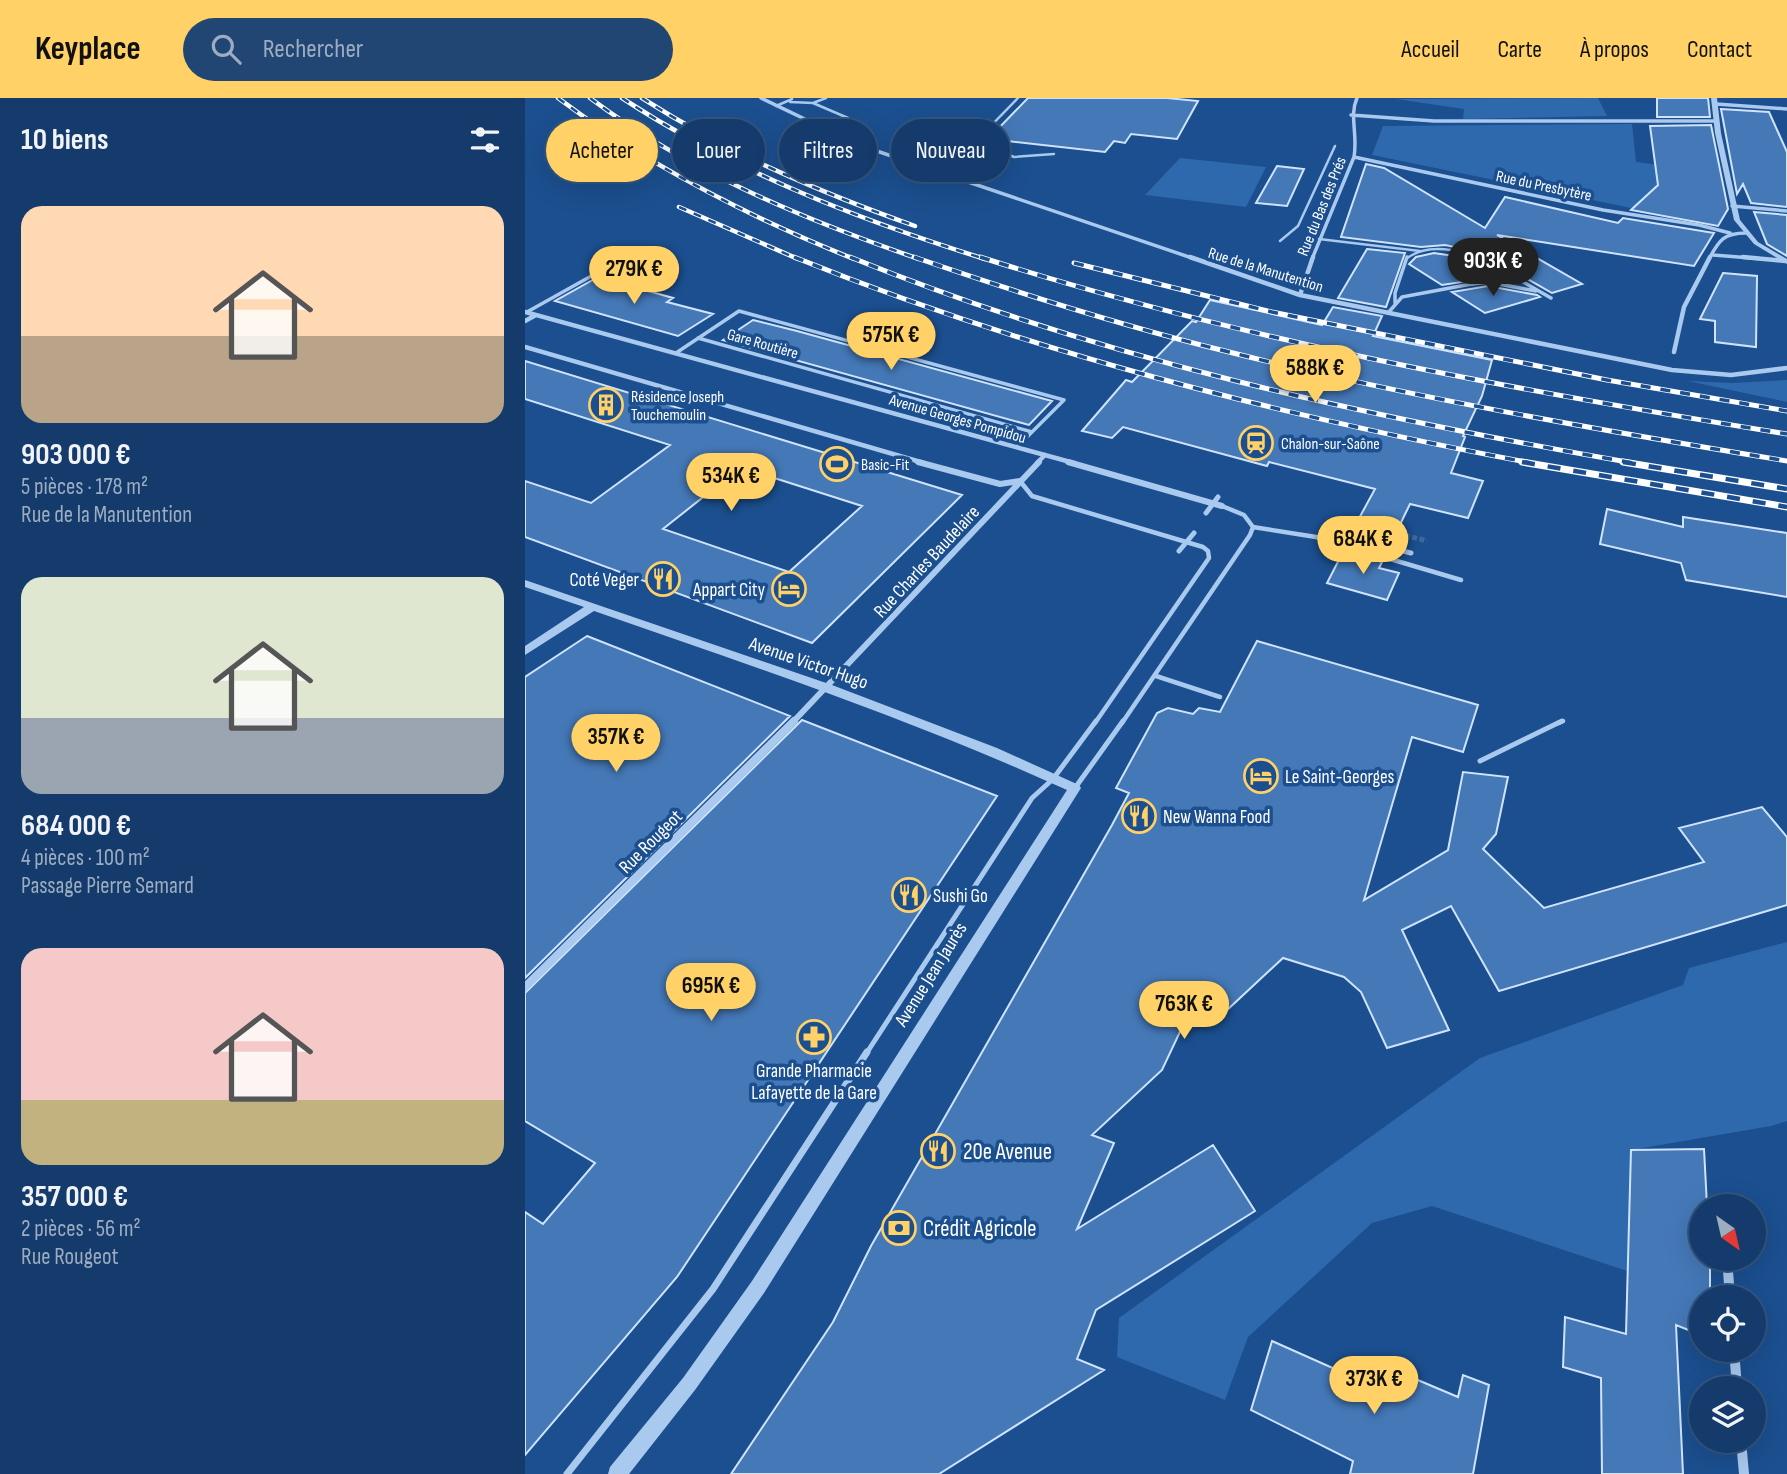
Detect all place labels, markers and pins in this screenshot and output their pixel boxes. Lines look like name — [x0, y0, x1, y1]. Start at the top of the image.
pin: 903K € — [1436, 238, 1550, 298]
pin: 279K € — [577, 246, 691, 306]
pin: 575K € — [834, 313, 948, 372]
pin: 588K € — [1258, 345, 1372, 405]
building icon: Résidence Joseph Touchemoulin — [587, 386, 625, 424]
place label: Résidence Joseph Touchemoulin — [631, 388, 724, 425]
station icon: Chalon-sur-Saône — [1237, 424, 1275, 462]
place label: Chalon-sur-Saône — [1281, 435, 1380, 454]
sports icon: Basic-Fit — [818, 445, 856, 483]
pin: 534K € — [674, 454, 788, 513]
place label: Basic-Fit — [861, 456, 910, 475]
pin: 684K € — [1306, 517, 1420, 576]
restaurant icon: Coté Veger — [644, 560, 682, 598]
place label: Coté Veger — [570, 569, 640, 592]
hotel icon: Appart City — [770, 570, 808, 608]
place label: Appart City — [692, 579, 766, 602]
pin: 357K € — [559, 714, 673, 774]
hotel icon: Le Saint-Georges — [1242, 757, 1280, 795]
place label: Le Saint-Georges — [1285, 766, 1395, 789]
restaurant icon: New Wanna Food — [1120, 797, 1158, 835]
place label: New Wanna Food — [1163, 806, 1270, 829]
restaurant icon: Sushi Go — [890, 876, 928, 914]
place label: Sushi Go — [933, 885, 988, 908]
pin: 695K € — [654, 964, 768, 1023]
pin: 763K € — [1127, 982, 1241, 1041]
pharmacy icon: Grande Pharmacie Lafayette de la Gare — [795, 1018, 833, 1056]
place label: Grande Pharmacie Lafayette de la Gare — [751, 1060, 877, 1105]
restaurant icon: 20e Avenue — [919, 1132, 957, 1170]
place label: 20e Avenue — [963, 1138, 1052, 1166]
bank icon: Crédit Agricole — [880, 1209, 918, 1247]
place label: Crédit Agricole — [923, 1215, 1036, 1243]
pin: 373K € — [1317, 1356, 1431, 1416]

